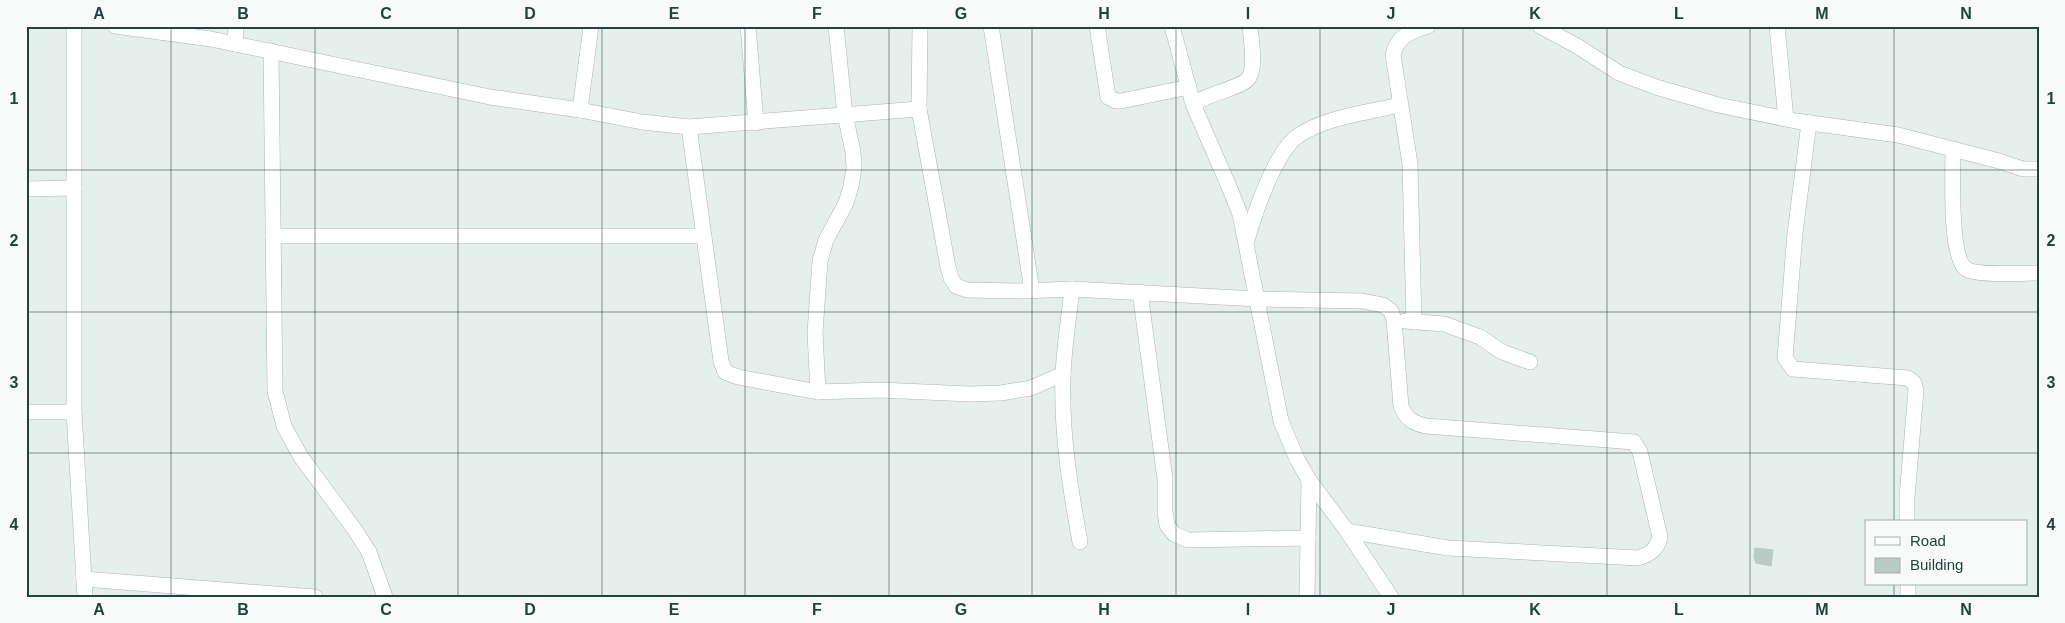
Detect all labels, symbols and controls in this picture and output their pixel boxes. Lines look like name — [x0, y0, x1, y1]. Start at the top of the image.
text: A — [93, 5, 105, 22]
text: B — [237, 5, 249, 22]
text: C — [380, 5, 392, 22]
text: D — [524, 5, 536, 22]
text: E — [669, 5, 680, 22]
text: F — [812, 5, 822, 22]
text: G — [955, 5, 967, 22]
text: H — [1098, 5, 1110, 22]
text: I — [1246, 5, 1250, 22]
text: J — [1387, 5, 1395, 22]
text: K — [1529, 5, 1541, 22]
text: L — [1674, 5, 1684, 22]
text: M — [1815, 5, 1829, 22]
text: N — [1960, 5, 1972, 22]
text: 1 — [10, 90, 19, 107]
text: 1 — [2047, 90, 2056, 107]
text: 2 — [10, 232, 19, 249]
text: 2 — [2047, 232, 2056, 249]
text: 3 — [10, 374, 19, 391]
text: 3 — [2047, 374, 2056, 391]
text: 4 — [10, 516, 19, 533]
text: 4 — [2047, 516, 2056, 533]
legend — [1865, 520, 2028, 586]
text: Road — [1910, 532, 1946, 549]
text: Building — [1910, 556, 1963, 573]
text: A — [93, 601, 105, 618]
text: B — [237, 601, 249, 618]
text: C — [380, 601, 392, 618]
text: D — [524, 601, 536, 618]
text: E — [669, 601, 680, 618]
text: F — [812, 601, 822, 618]
text: G — [955, 601, 967, 618]
text: H — [1098, 601, 1110, 618]
text: I — [1246, 601, 1250, 618]
text: J — [1387, 601, 1395, 618]
text: K — [1529, 601, 1541, 618]
text: L — [1674, 601, 1684, 618]
text: M — [1815, 601, 1829, 618]
text: N — [1960, 601, 1972, 618]

